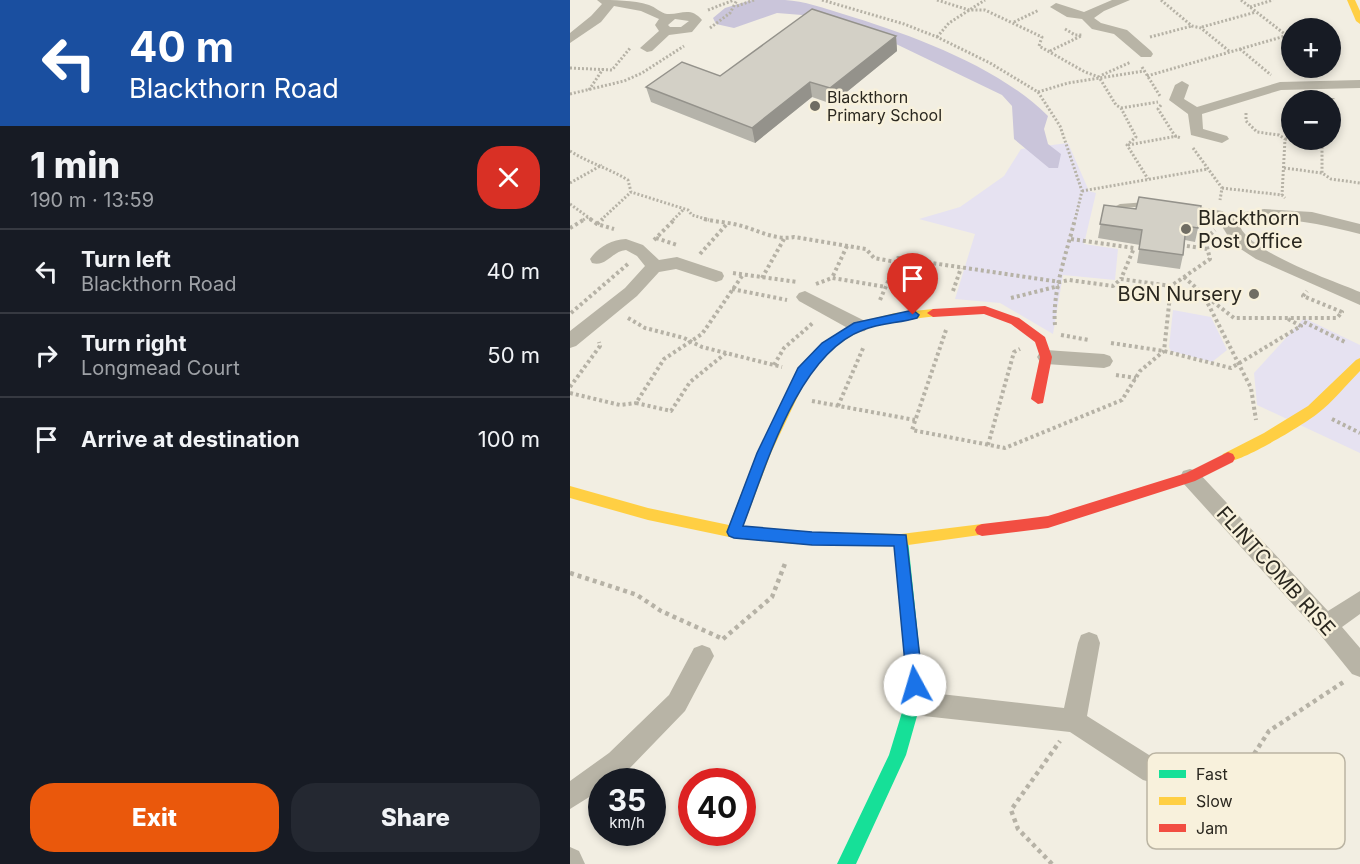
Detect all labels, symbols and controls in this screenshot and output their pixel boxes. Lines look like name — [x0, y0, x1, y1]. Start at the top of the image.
map controls — [1281, 18, 1341, 150]
button: + — [1281, 18, 1341, 78]
text: 40 m — [129, 21, 234, 72]
icon: left — [30, 24, 108, 102]
text: Blackthorn Road — [129, 72, 339, 105]
place label: Blackthorn Primary School — [827, 87, 942, 125]
button: − — [1281, 90, 1341, 150]
marker: Blackthorn Primary School — [808, 99, 822, 113]
text: 1 min — [30, 143, 120, 187]
button: close — [477, 146, 540, 209]
text: 190 m · 13:59 — [30, 188, 154, 212]
place label: Blackthorn Post Office — [1198, 206, 1303, 253]
marker: Blackthorn Post Office — [1179, 222, 1193, 236]
text: Turn left — [81, 246, 171, 272]
pin — [887, 253, 938, 315]
icon: left — [30, 255, 63, 288]
text: 40 m — [486, 258, 540, 284]
icon: arrive — [896, 262, 929, 295]
text: Blackthorn Road — [81, 272, 236, 296]
place label: BGN Nursery — [1118, 282, 1242, 306]
marker: BGN Nursery — [1247, 287, 1261, 301]
text: Turn right — [81, 330, 187, 356]
icon: right — [30, 339, 63, 372]
text: 50 m — [487, 342, 540, 368]
text: Longmead Court — [81, 356, 240, 380]
icon: arrive — [30, 423, 63, 456]
text: Arrive at destination — [81, 426, 300, 452]
text: 100 m — [478, 426, 540, 452]
street label: FLINTCOMB RISE — [1212, 501, 1340, 641]
position arrow — [883, 653, 947, 717]
legend — [1147, 753, 1345, 849]
text: Fast — [1196, 764, 1228, 784]
speed limit sign: 40 — [678, 768, 756, 846]
text: 35 — [608, 782, 646, 818]
button: Exit — [30, 783, 279, 852]
button: Share — [291, 783, 540, 852]
text: Slow — [1196, 791, 1233, 811]
text: km/h — [609, 813, 645, 832]
text: Jam — [1196, 818, 1228, 838]

